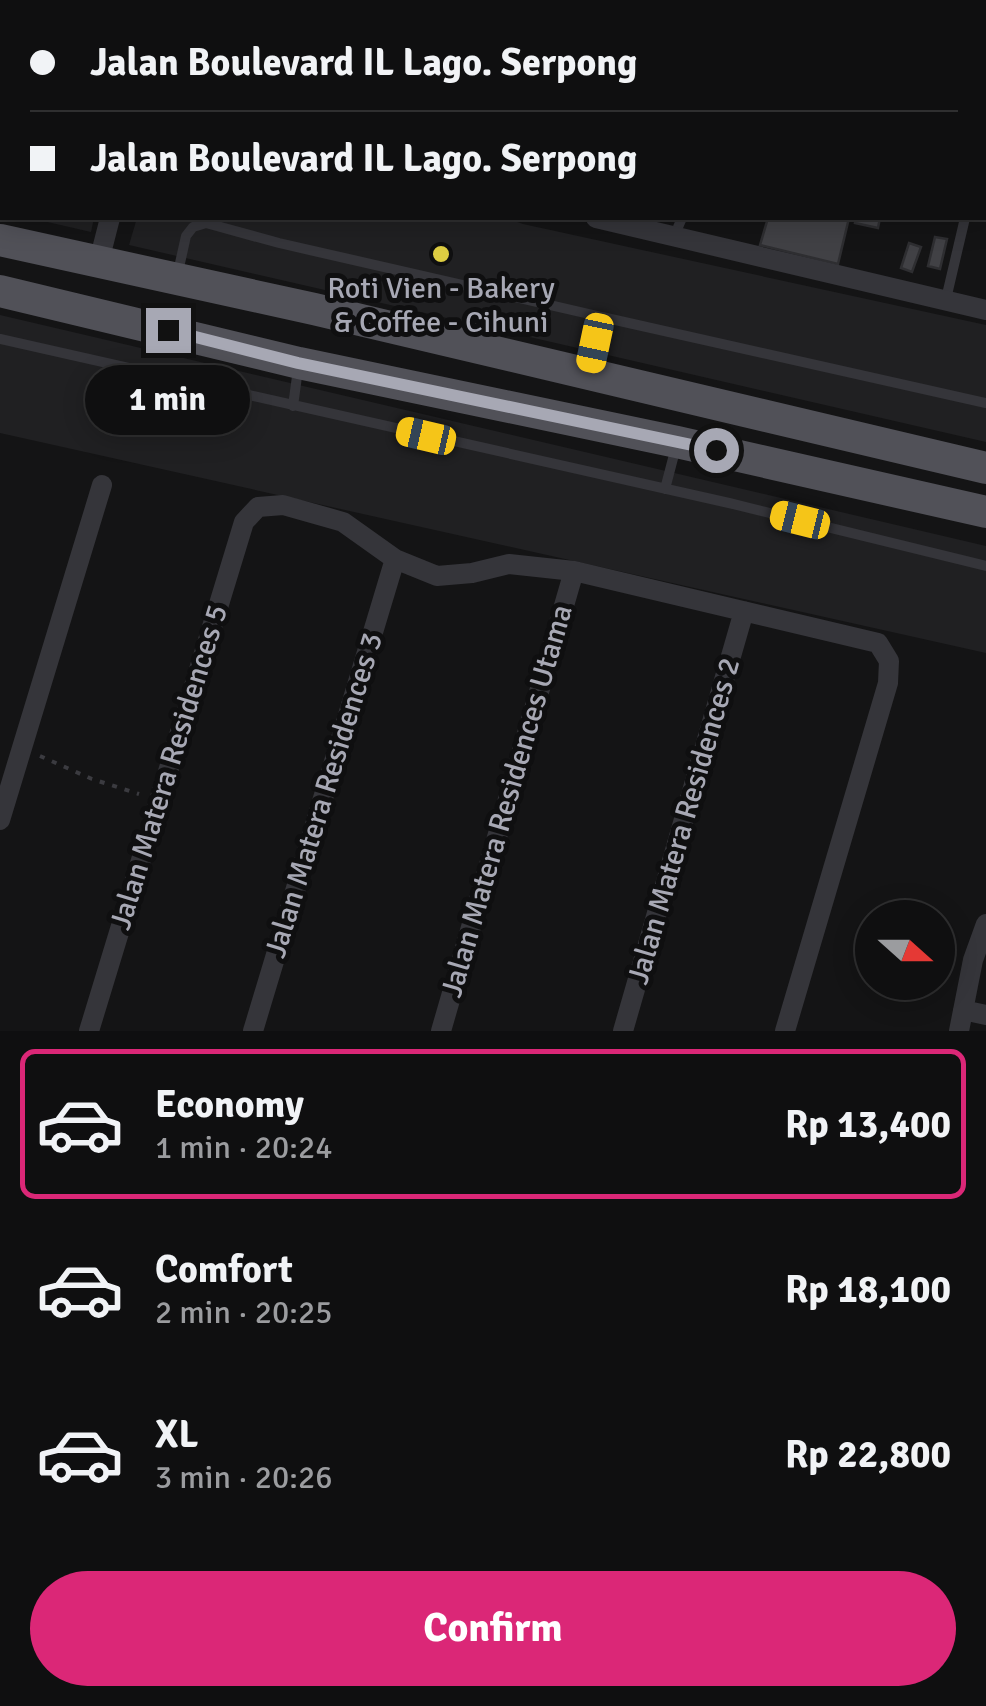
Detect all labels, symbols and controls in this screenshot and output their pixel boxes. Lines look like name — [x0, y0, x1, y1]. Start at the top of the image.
text: Jalan Boulevard IL Lago. Serpong — [90, 39, 637, 86]
text: Jalan Boulevard IL Lago. Serpong — [90, 135, 637, 182]
marker: Roti Vien - Bakery & Coffee - Cihuni — [430, 243, 452, 265]
place label: Roti Vien - Bakery & Coffee - Cihuni — [327, 270, 555, 341]
route end — [146, 308, 191, 353]
car — [574, 311, 616, 375]
callout: 1 min — [86, 365, 250, 435]
text: 1 min — [129, 380, 206, 419]
car — [393, 415, 459, 457]
route start — [694, 428, 739, 473]
car — [767, 498, 833, 542]
street label: Jalan Matera Residences 5 — [102, 600, 236, 934]
street label: Jalan Matera Residences Utama — [433, 600, 581, 1002]
street label: Jalan Matera Residences 3 — [257, 628, 391, 962]
street label: Jalan Matera Residences 2 — [620, 653, 748, 989]
north arrow — [855, 900, 955, 1000]
map controls — [855, 900, 955, 1000]
icon: car — [35, 1079, 125, 1169]
text: Economy — [155, 1081, 304, 1128]
text: Rp 13,400 — [785, 1101, 951, 1148]
text: 1 min · 20:24 — [155, 1128, 333, 1167]
icon: car — [35, 1244, 125, 1334]
text: Comfort — [155, 1246, 293, 1293]
text: Rp 18,100 — [785, 1266, 951, 1313]
text: 2 min · 20:25 — [155, 1293, 333, 1332]
icon: car — [35, 1409, 125, 1499]
text: XL — [155, 1411, 198, 1458]
text: Rp 22,800 — [785, 1431, 951, 1478]
text: 3 min · 20:26 — [155, 1458, 333, 1497]
button: Confirm — [30, 1571, 956, 1686]

